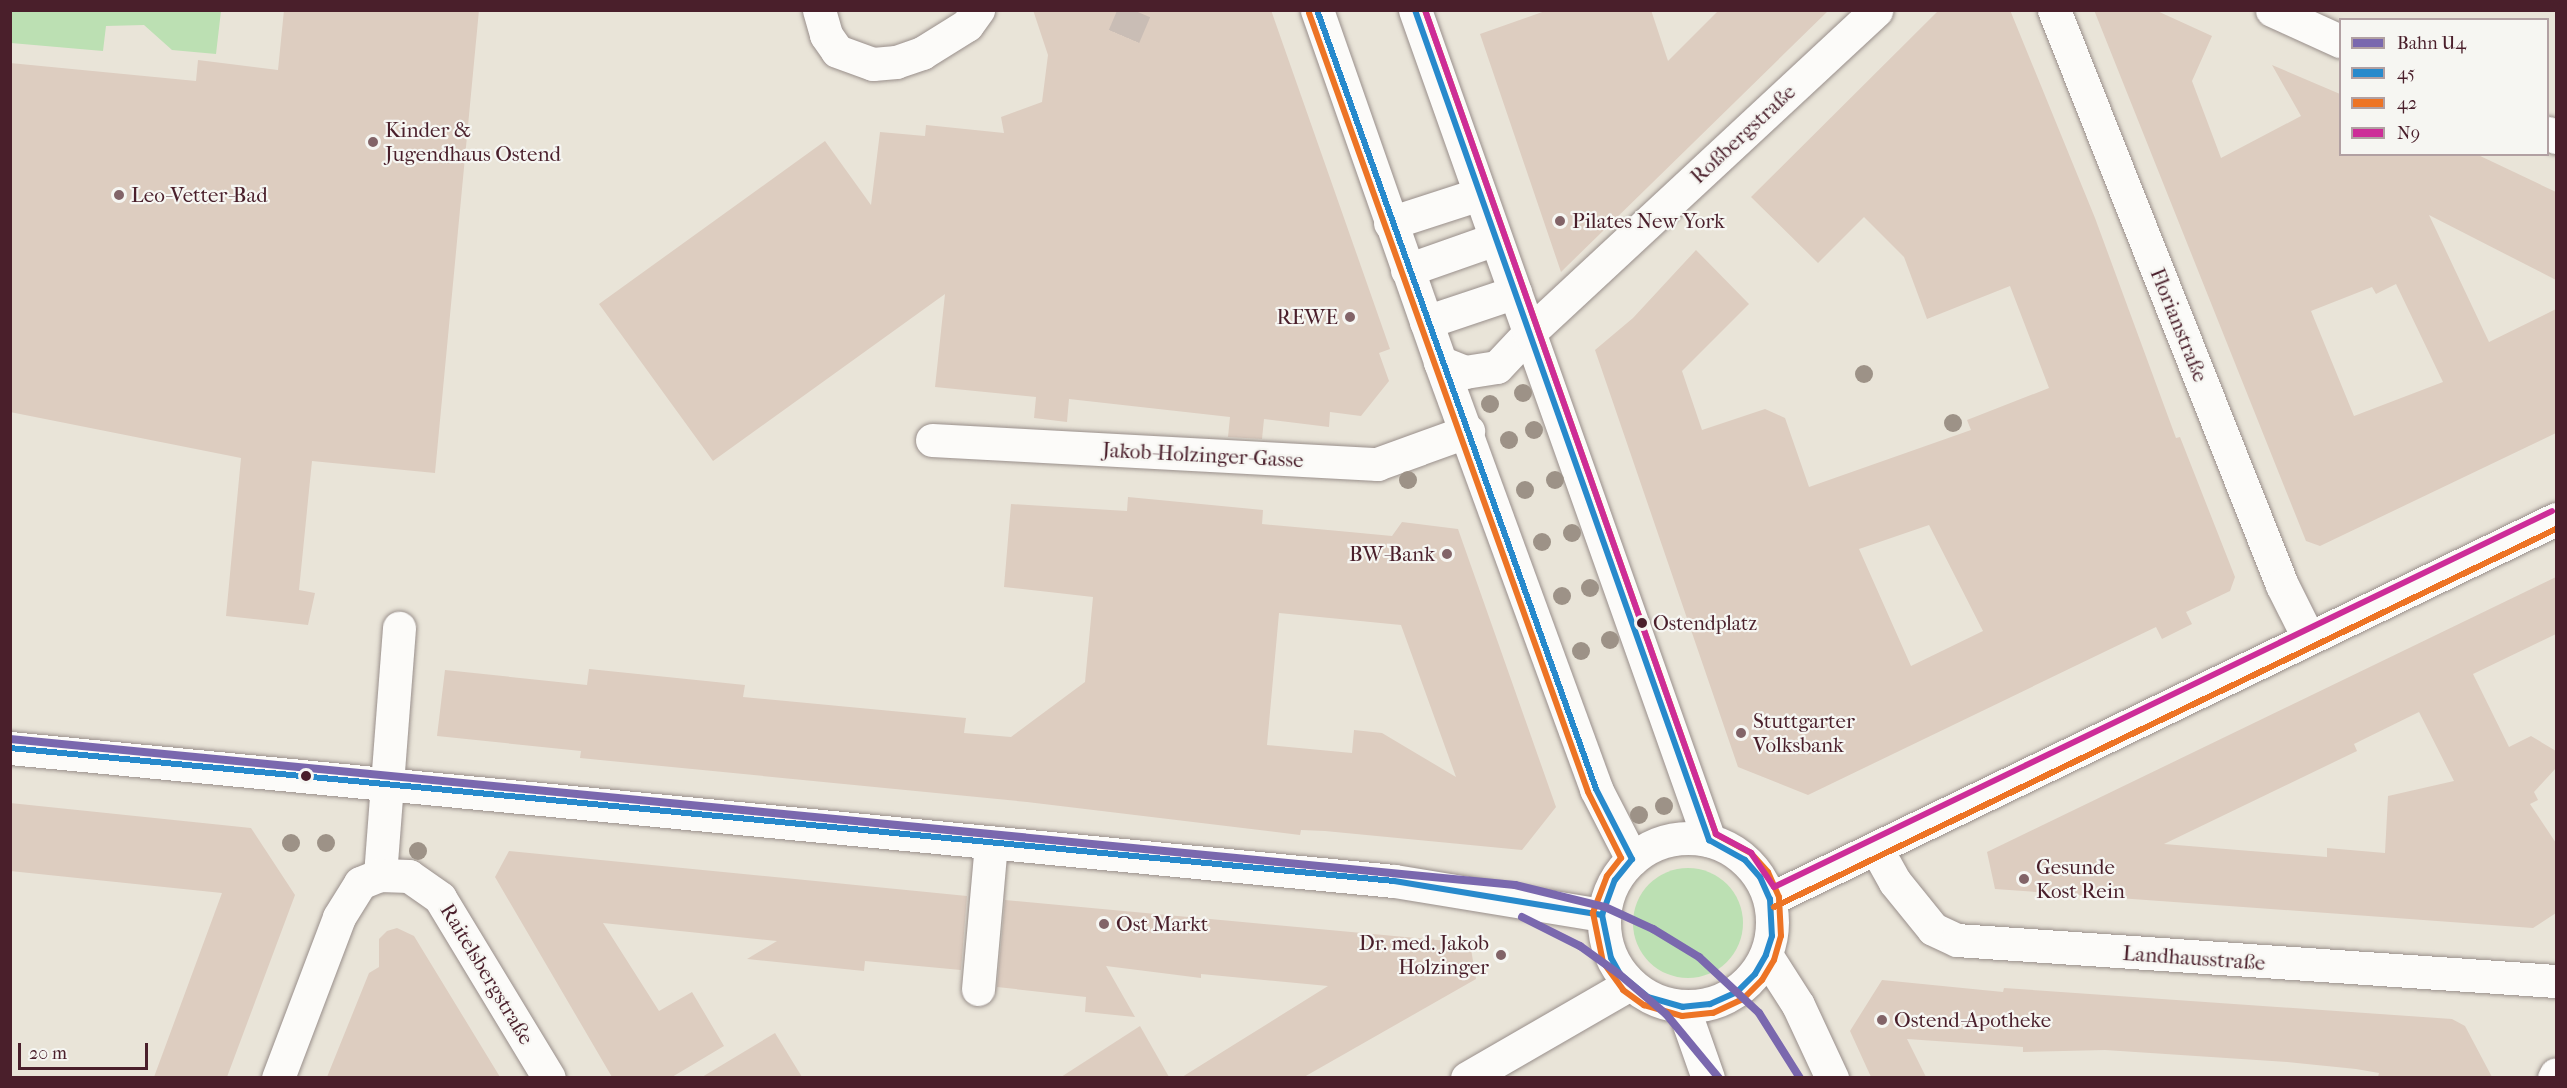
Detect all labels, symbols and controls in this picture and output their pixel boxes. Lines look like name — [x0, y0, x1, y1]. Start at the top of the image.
legend — [2339, 18, 2549, 156]
text: Bahn U4 — [2397, 33, 2466, 54]
text: 45 — [2397, 63, 2415, 84]
street label: Roßbergstraße — [1685, 79, 1801, 189]
text: 42 — [2397, 93, 2417, 114]
place label: Kinder & Jugendhaus Ostend — [385, 117, 561, 167]
text: N9 — [2397, 123, 2420, 144]
marker: Kinder & Jugendhaus Ostend — [366, 135, 380, 149]
place label: Leo-Vetter-Bad — [131, 182, 268, 208]
marker: Leo-Vetter-Bad — [112, 188, 126, 202]
place label: Pilates New York — [1572, 208, 1725, 234]
marker: Pilates New York — [1553, 214, 1567, 228]
street label: Florianstraße — [2145, 264, 2213, 386]
place label: REWE — [1277, 304, 1338, 330]
marker: REWE — [1343, 310, 1357, 324]
street label: Jakob-Holzinger-Gasse — [1102, 437, 1304, 473]
place label: BW-Bank — [1349, 541, 1435, 567]
marker: BW-Bank — [1440, 547, 1454, 561]
place label: Ostendplatz — [1653, 611, 1757, 635]
marker: Ostendplatz — [1636, 617, 1648, 629]
place label: Stuttgarter Volksbank — [1753, 708, 1855, 758]
marker: Stuttgarter Volksbank — [1734, 726, 1748, 740]
unlabelled marker — [300, 770, 312, 782]
place label: Gesunde Kost Rein — [2036, 854, 2125, 904]
marker: Gesunde Kost Rein — [2017, 872, 2031, 886]
street label: Raitelsbergstraße — [435, 899, 539, 1049]
place label: Ost Markt — [1116, 911, 1208, 937]
marker: Ost Markt — [1097, 917, 1111, 931]
place label: Dr. med. Jakob Holzinger — [1359, 930, 1489, 980]
street label: Landhausstraße — [2122, 940, 2266, 976]
marker: Dr. med. Jakob Holzinger — [1494, 948, 1508, 962]
place label: Ostend-Apotheke — [1894, 1007, 2051, 1033]
marker: Ostend-Apotheke — [1875, 1013, 1889, 1027]
scale bar — [21, 1031, 152, 1069]
text: 20 m — [29, 1043, 67, 1064]

